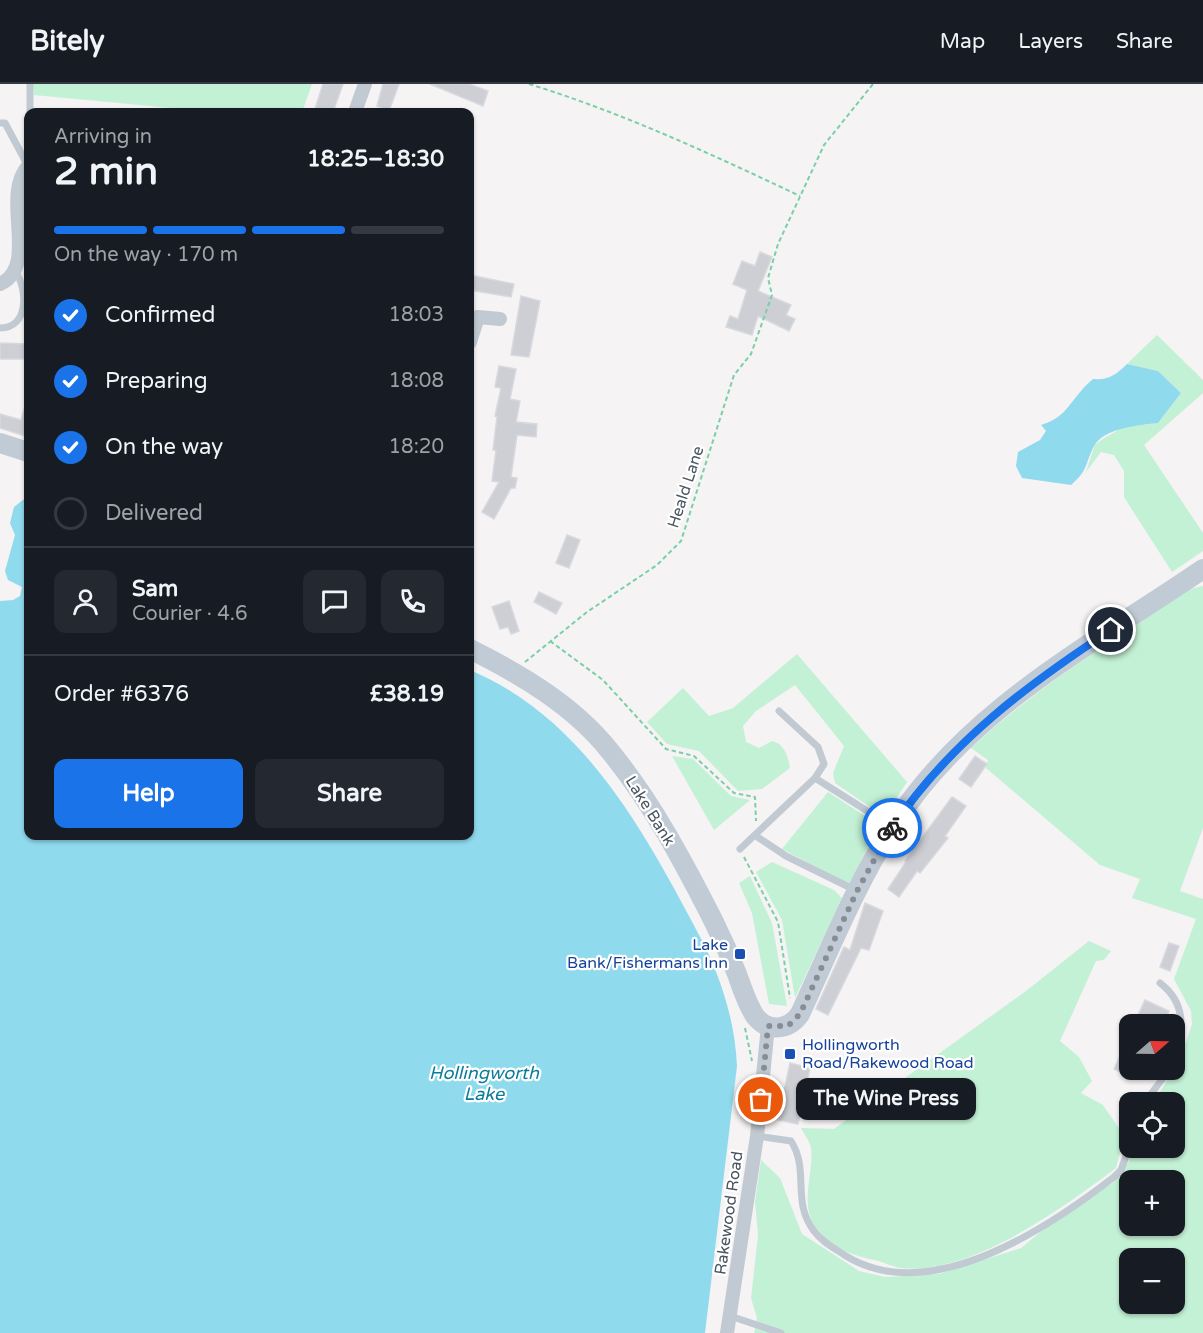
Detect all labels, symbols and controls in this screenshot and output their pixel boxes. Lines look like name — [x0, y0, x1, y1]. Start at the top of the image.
text: Bitely — [30, 24, 105, 58]
text: Map — [940, 29, 985, 54]
text: Layers — [1018, 29, 1083, 54]
text: Share — [1116, 29, 1173, 54]
text: Arriving in — [54, 125, 152, 149]
text: 18:25–18:30 — [307, 146, 444, 172]
text: 2 min — [54, 148, 158, 195]
text: On the way · 170 m — [54, 243, 238, 267]
icon: check — [54, 299, 87, 332]
text: Confirmed — [105, 302, 215, 328]
text: 18:03 — [389, 303, 444, 327]
icon: check — [54, 365, 87, 398]
text: Preparing — [105, 368, 208, 394]
text: 18:08 — [389, 369, 444, 393]
icon: check — [54, 431, 87, 464]
text: On the way — [105, 434, 223, 460]
text: 18:20 — [389, 435, 444, 459]
street label: Heald Lane — [663, 443, 709, 531]
text: Delivered — [105, 500, 203, 526]
button: person — [54, 570, 117, 633]
button: chat — [303, 570, 366, 633]
button: phone — [381, 570, 444, 633]
text: Sam — [132, 576, 178, 602]
text: Courier · 4.6 — [132, 602, 247, 626]
pin — [1085, 604, 1136, 655]
icon: home — [1094, 613, 1127, 646]
text: Order #6376 — [54, 681, 189, 707]
text: £38.19 — [370, 681, 444, 707]
button: Help — [54, 759, 243, 828]
button: Share — [255, 759, 444, 828]
street label: Lake Bank — [621, 772, 679, 850]
courier — [862, 798, 922, 858]
icon: bike — [876, 812, 909, 845]
place label: Lake Bank/Fishermans Inn — [567, 935, 728, 973]
marker: Lake Bank/Fishermans Inn — [733, 947, 747, 961]
north arrow — [1119, 1014, 1185, 1080]
map controls — [1119, 1014, 1185, 1314]
place label: Hollingworth Road/Rakewood Road — [802, 1035, 974, 1073]
marker: Hollingworth Road/Rakewood Road — [783, 1047, 797, 1061]
water label: Hollingworth Lake — [429, 1062, 540, 1105]
pin — [735, 1074, 786, 1125]
callout: The Wine Press — [797, 1079, 977, 1121]
icon: bag — [744, 1083, 777, 1116]
text: The Wine Press — [813, 1087, 959, 1111]
button: locate — [1119, 1092, 1185, 1158]
street label: Rakewood Road — [710, 1150, 748, 1276]
button: + — [1119, 1170, 1185, 1236]
button: − — [1119, 1248, 1185, 1314]

